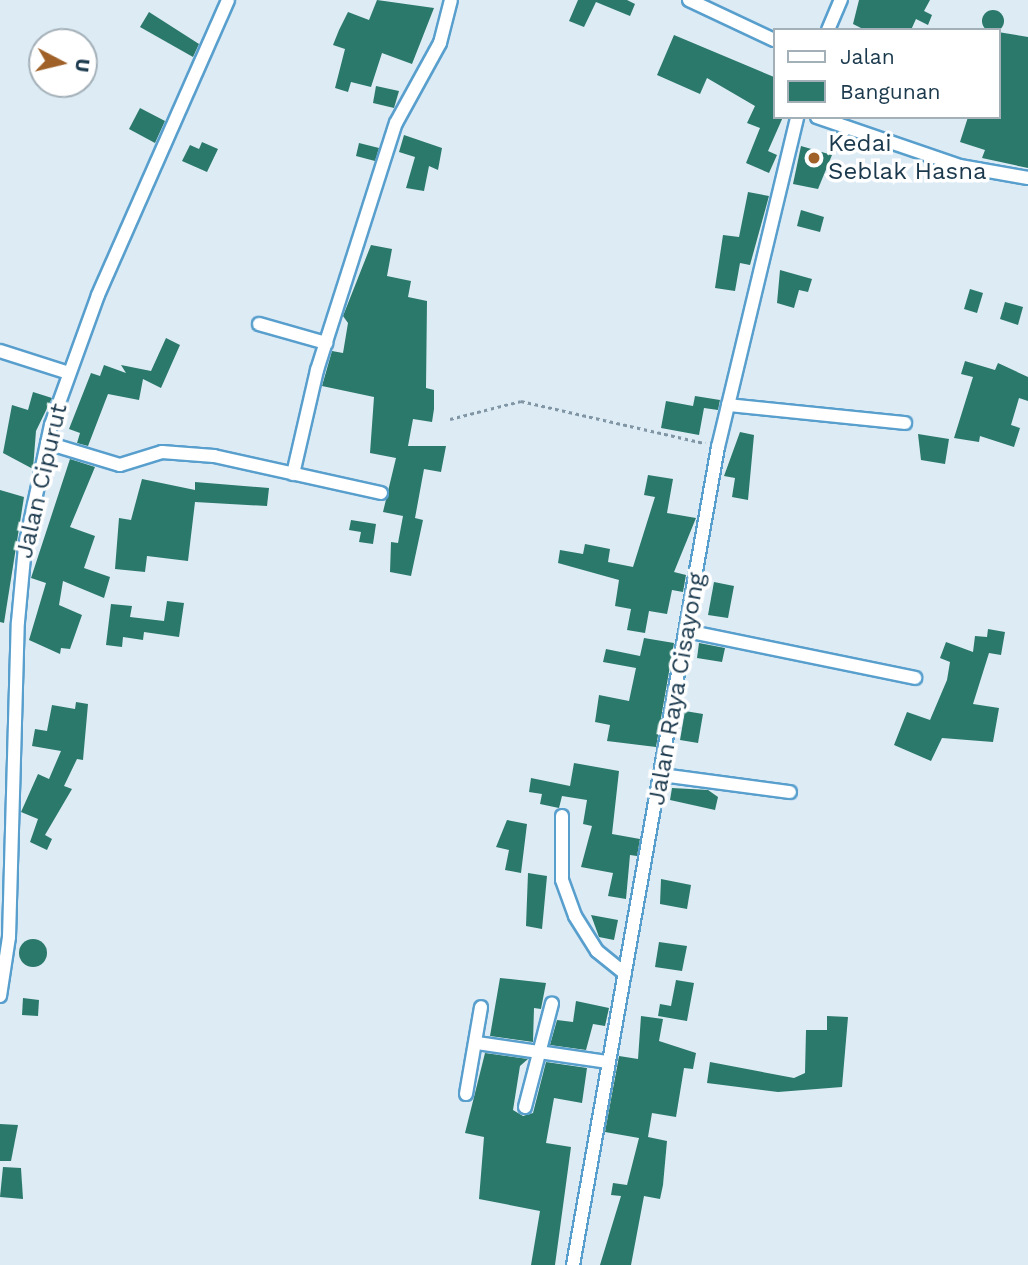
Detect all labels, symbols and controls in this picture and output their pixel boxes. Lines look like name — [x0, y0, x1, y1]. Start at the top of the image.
north arrow — [28, 28, 98, 98]
legend — [772, 28, 1000, 119]
text: Jalan — [840, 44, 895, 69]
text: U — [70, 57, 95, 73]
text: Bangunan — [840, 79, 941, 104]
place label: Kedai Seblak Hasna — [828, 130, 987, 186]
marker: Kedai Seblak Hasna — [806, 150, 822, 166]
street label: Jalan Cipurut — [10, 401, 74, 561]
street label: Jalan Raya Cisayong — [642, 570, 712, 808]

